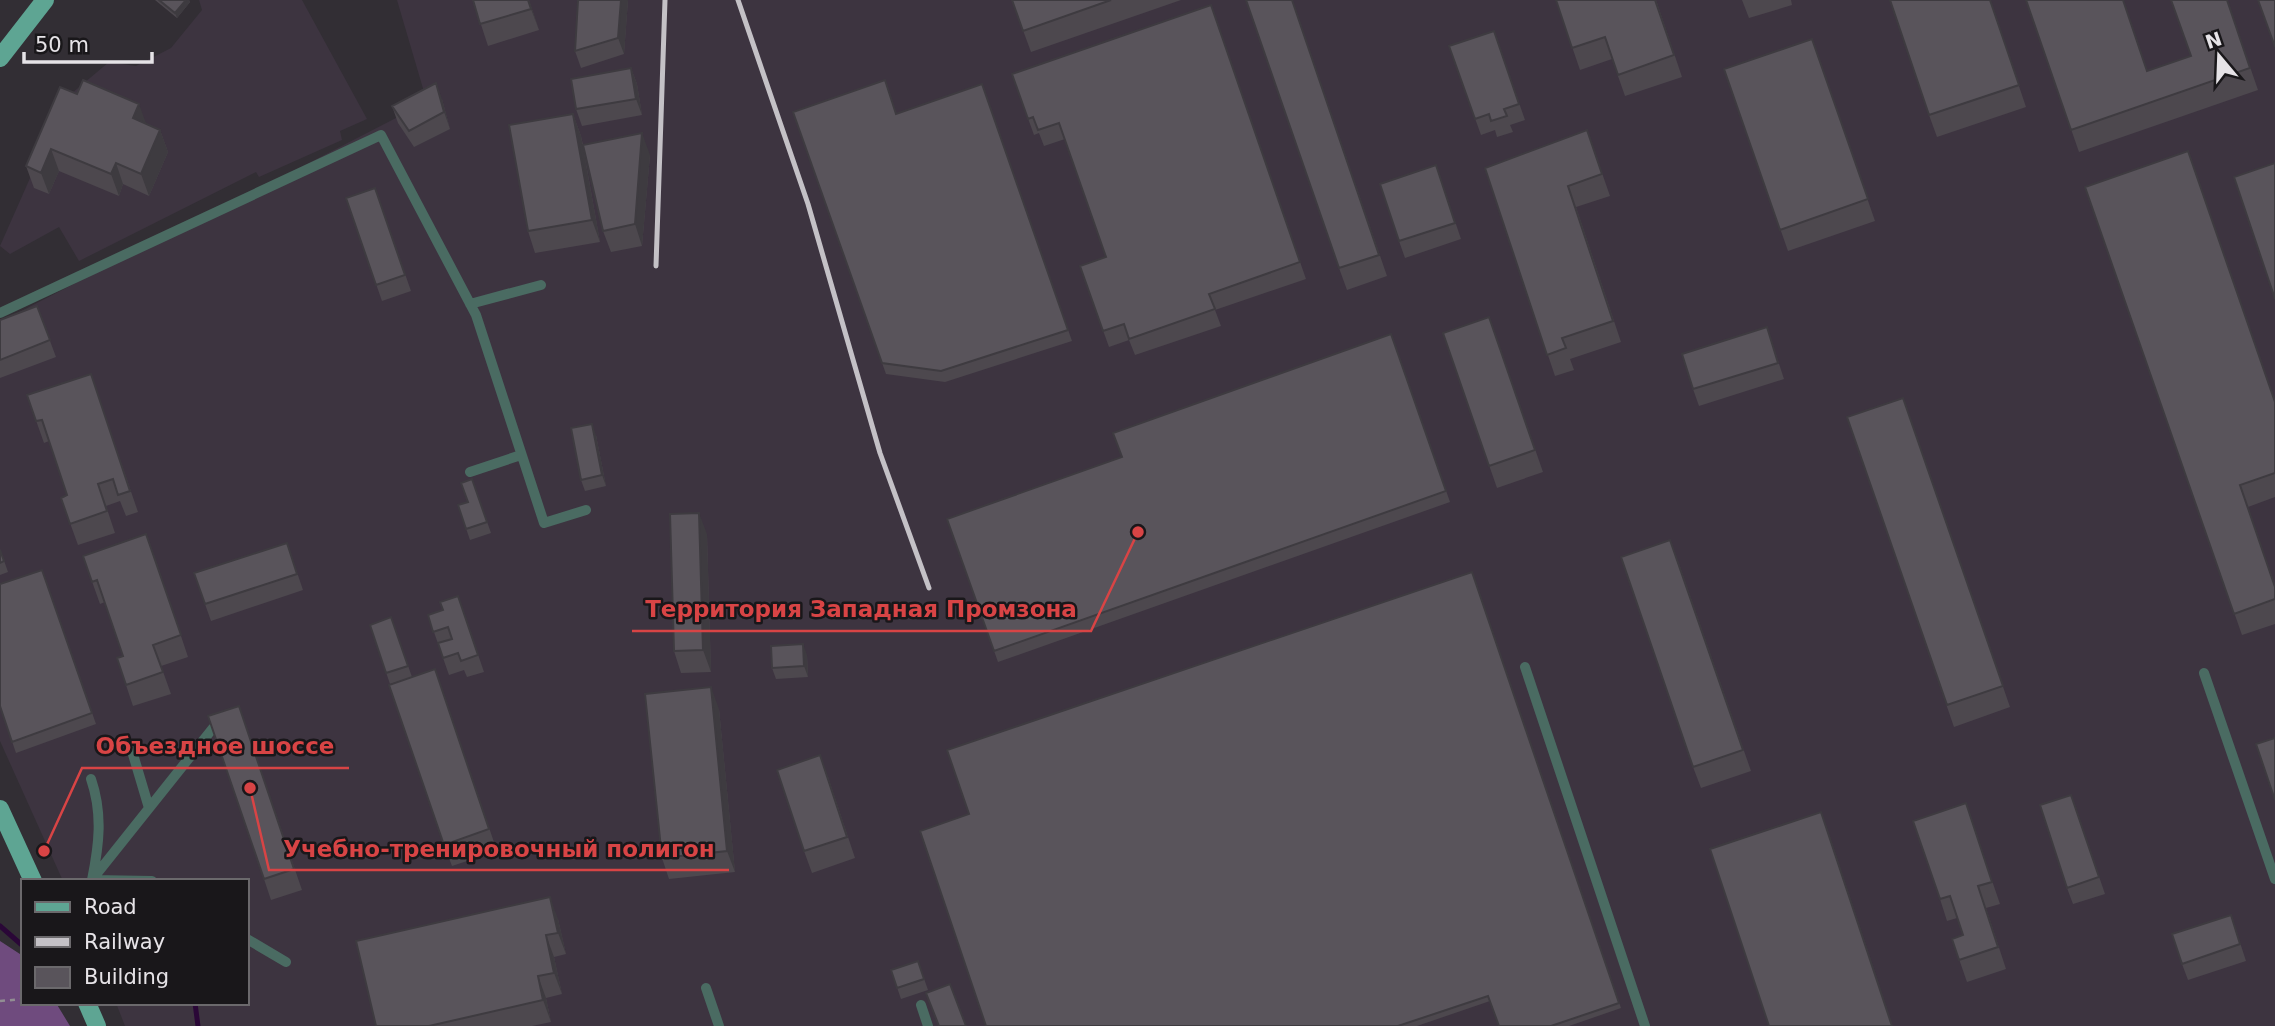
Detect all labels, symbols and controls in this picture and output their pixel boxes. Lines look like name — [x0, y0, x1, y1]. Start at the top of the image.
scale bar — [24, 21, 152, 65]
north arrow — [2184, 21, 2254, 91]
text: N — [2202, 27, 2225, 53]
text: 50 m — [35, 33, 89, 57]
callout: Территория Западная Промзона — [632, 587, 1091, 631]
text: Территория Западная Промзона — [645, 596, 1077, 622]
callout: Объездное шоссе — [82, 724, 349, 768]
text: Объездное шоссе — [96, 733, 334, 759]
callout: Учебно-тренировочный полигон — [269, 826, 729, 870]
text: Учебно-тренировочный полигон — [283, 836, 715, 862]
legend — [21, 879, 248, 1005]
text: Road — [84, 895, 137, 919]
text: Railway — [84, 930, 165, 954]
text: Building — [84, 965, 169, 989]

